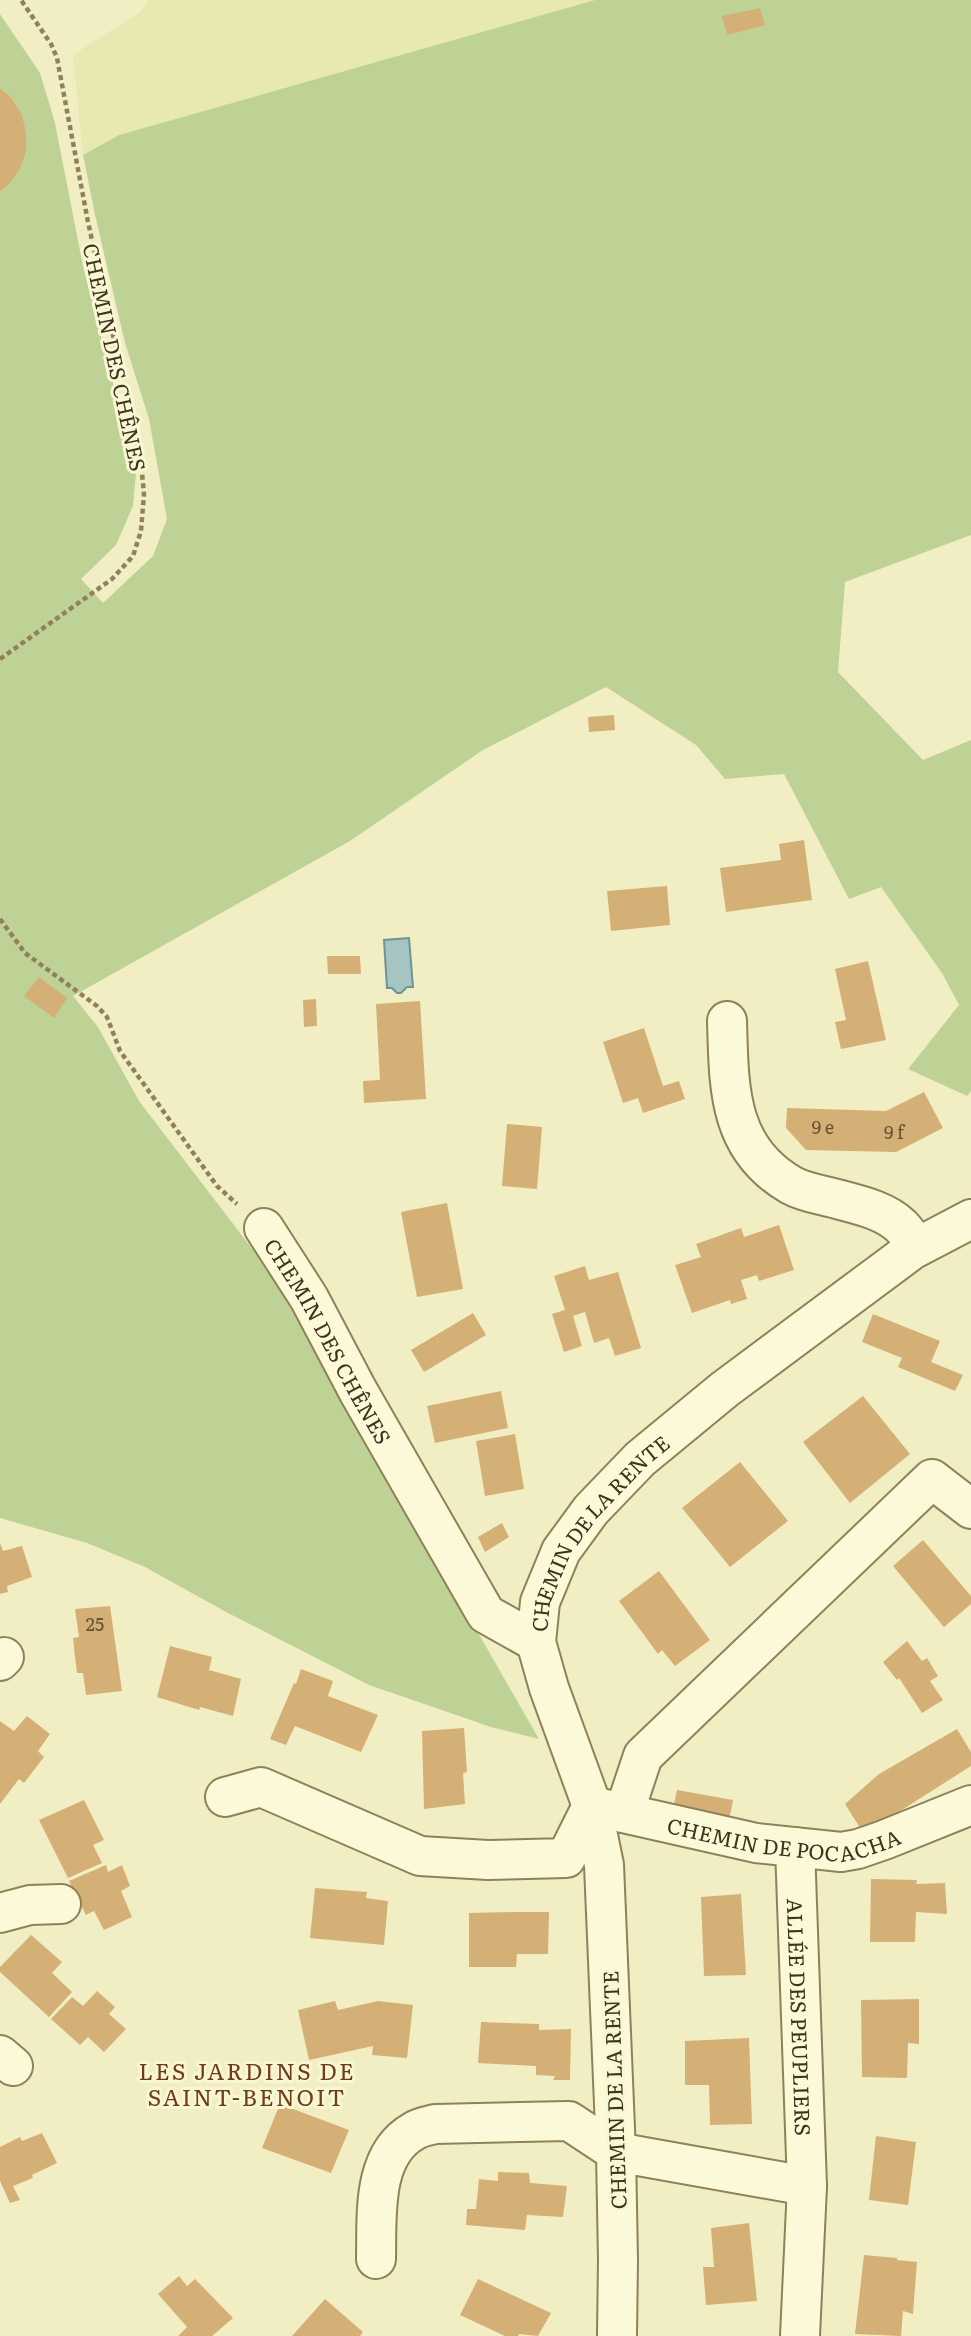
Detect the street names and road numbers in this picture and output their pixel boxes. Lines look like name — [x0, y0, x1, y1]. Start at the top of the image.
street label: CHEMIN DES CHÊNES — [77, 240, 155, 474]
street label: CHEMIN DES CHÊNES — [258, 1231, 400, 1449]
street label: CHEMIN DE LA RENTE — [522, 1426, 675, 1633]
street label: CHEMIN DE POCACHA — [664, 1808, 905, 1868]
street label: ALLÉE DES PEUPLIERS — [781, 1898, 821, 2136]
street label: CHEMIN DE LA RENTE — [593, 1970, 633, 2210]

